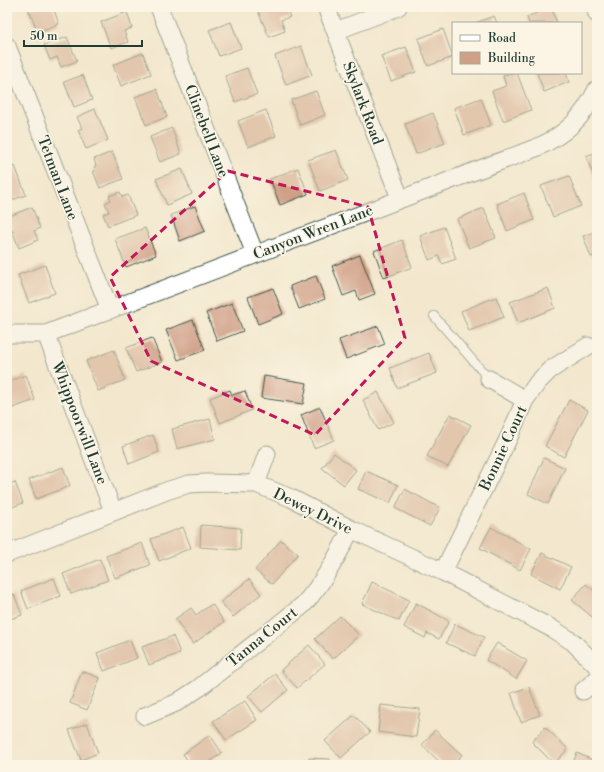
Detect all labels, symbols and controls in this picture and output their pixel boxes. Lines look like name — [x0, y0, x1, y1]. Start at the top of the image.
scale bar — [24, 22, 142, 48]
legend — [452, 22, 582, 74]
text: 50 m — [30, 29, 58, 44]
text: Road — [488, 31, 516, 46]
text: Building — [487, 51, 536, 66]
street label: Skylark Road — [338, 59, 387, 148]
street label: Clinebell Lane — [180, 82, 233, 180]
street label: Tetman Lane — [33, 133, 82, 223]
street label: Canyon Wren Lane — [250, 201, 376, 264]
street label: Whippoorwill Lane — [47, 358, 112, 487]
street label: Bonnie Court — [475, 402, 532, 495]
street label: Dewey Drive — [270, 484, 355, 539]
street label: Tanna Court — [223, 603, 302, 672]

